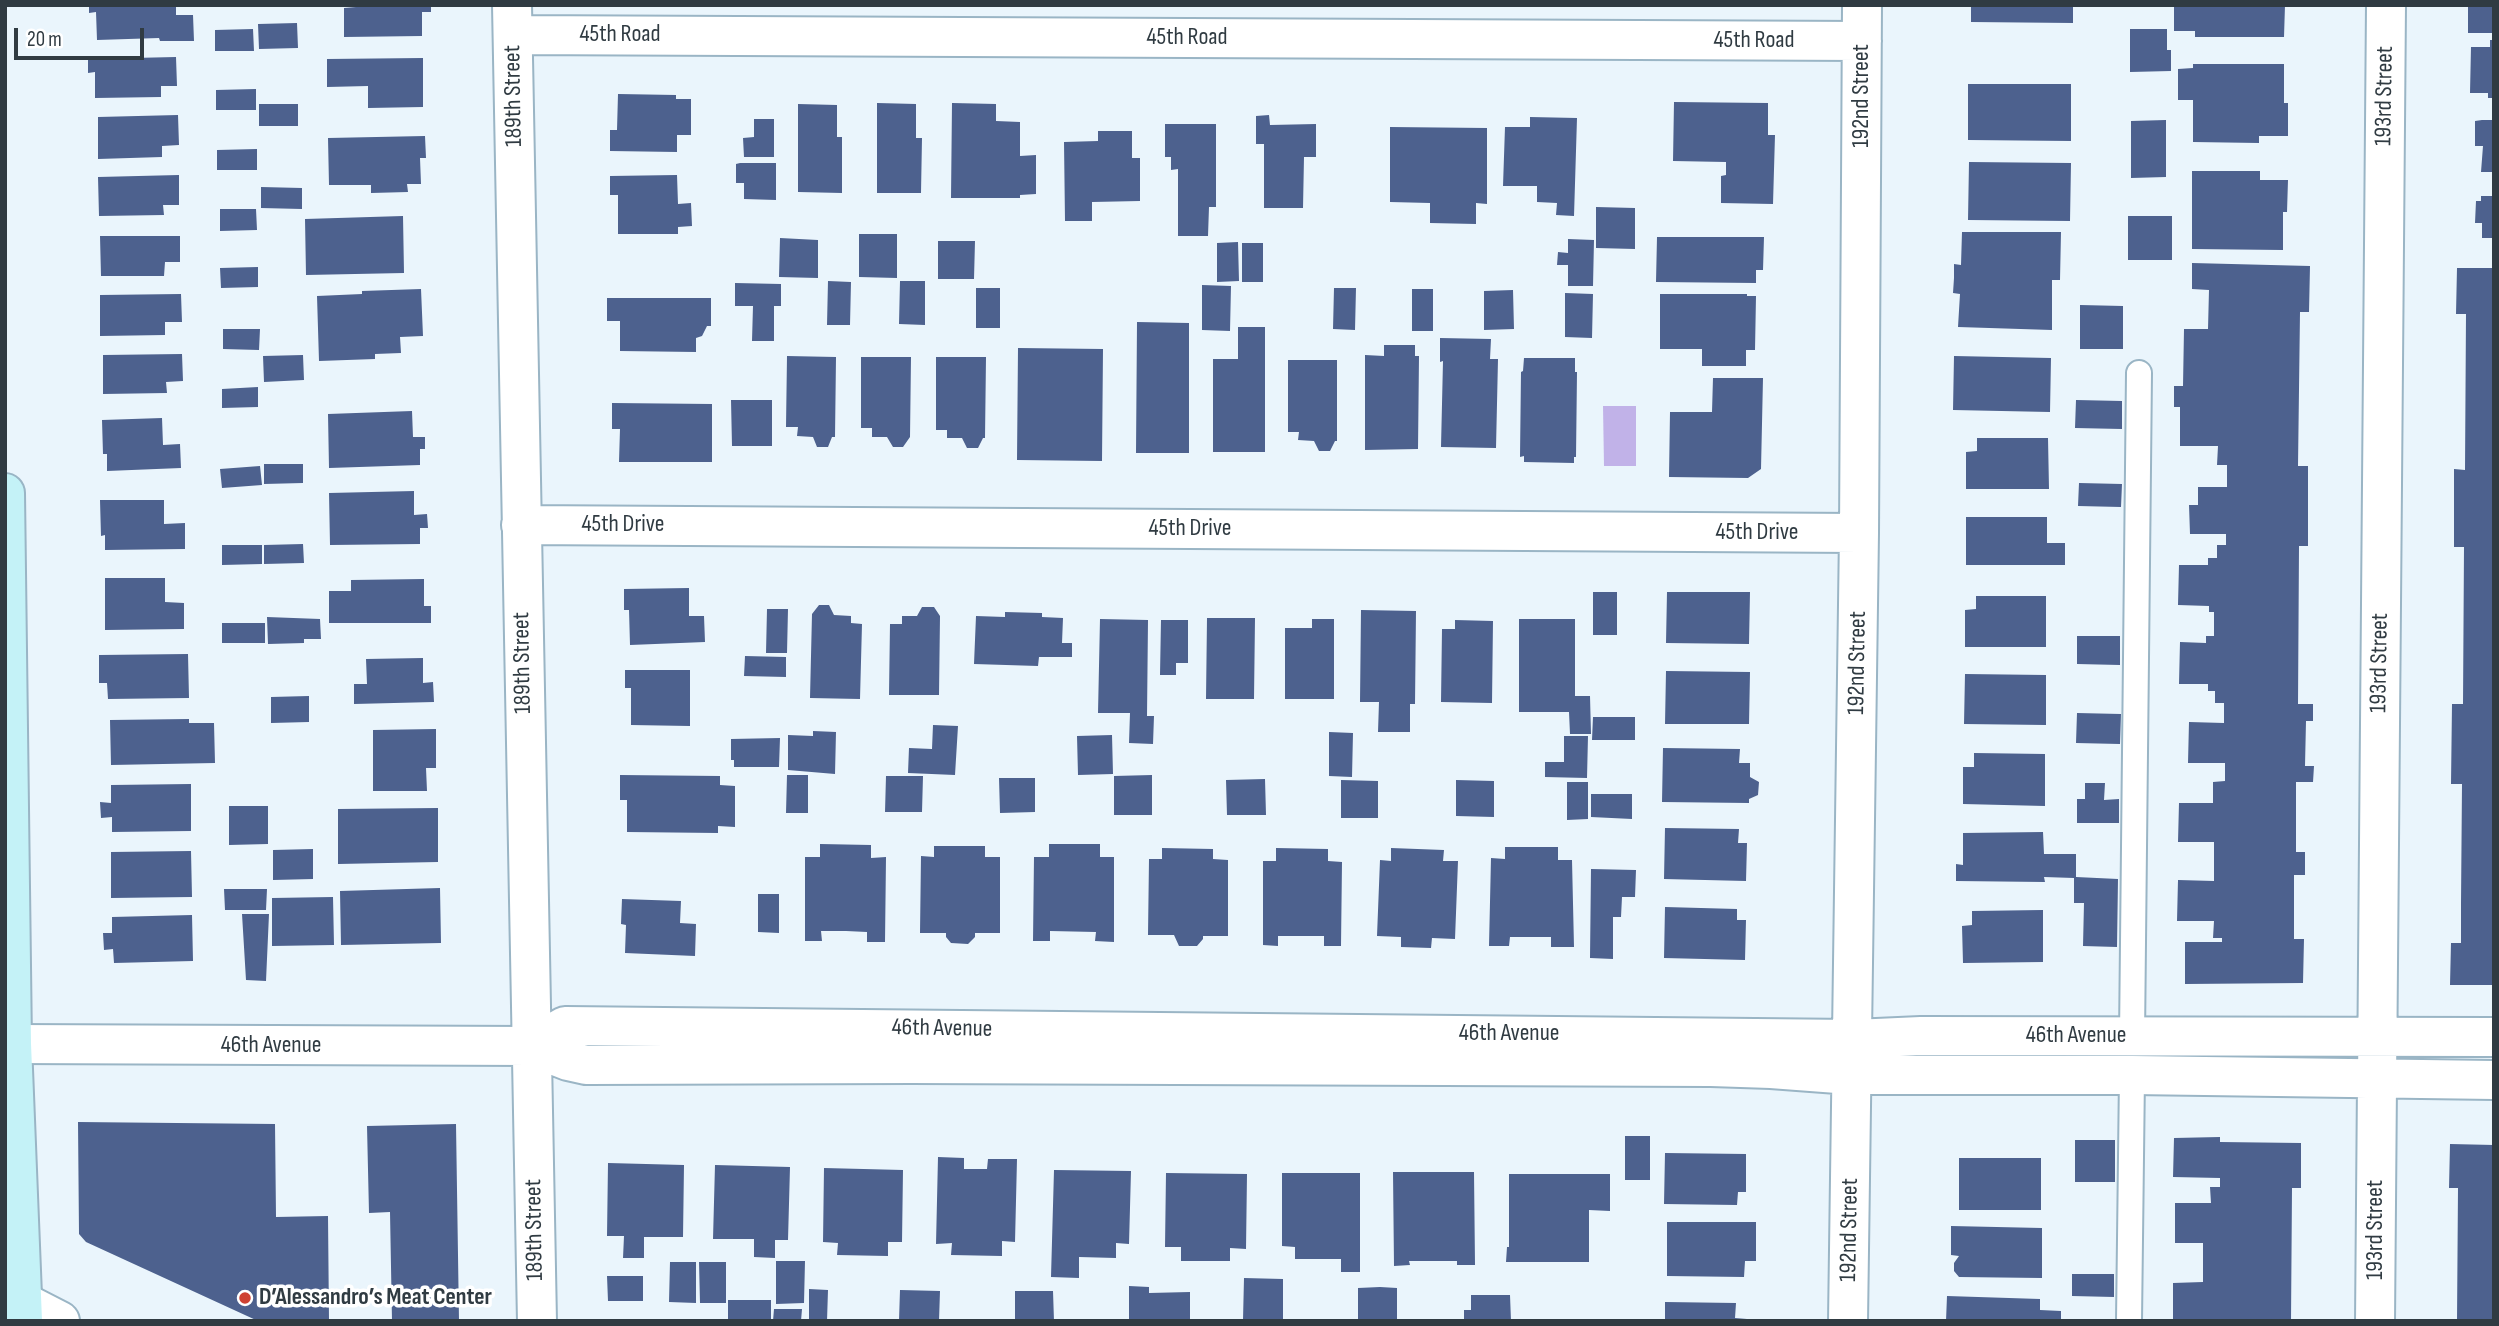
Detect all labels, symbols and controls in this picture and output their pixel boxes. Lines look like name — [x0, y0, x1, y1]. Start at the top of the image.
scale bar — [18, 14, 147, 58]
street label: 45th Road — [579, 21, 661, 49]
street label: 45th Road — [1146, 24, 1228, 52]
text: 20 m — [27, 27, 62, 52]
street label: 45th Road — [1713, 27, 1795, 55]
street label: 192nd Street — [1848, 44, 1876, 148]
street label: 189th Street — [499, 45, 529, 147]
street label: 193rd Street — [2370, 46, 2400, 146]
street label: 45th Drive — [581, 511, 665, 539]
street label: 45th Drive — [1148, 515, 1232, 543]
street label: 45th Drive — [1715, 519, 1799, 547]
street label: 192nd Street — [1843, 611, 1873, 715]
street label: 189th Street — [508, 612, 538, 714]
street label: 193rd Street — [2365, 613, 2395, 713]
street label: 46th Avenue — [891, 1014, 993, 1044]
street label: 46th Avenue — [1459, 1020, 1559, 1048]
street label: 46th Avenue — [2026, 1022, 2126, 1050]
street label: 46th Avenue — [221, 1032, 321, 1060]
street label: 192nd Street — [1835, 1178, 1865, 1282]
street label: 189th Street — [520, 1179, 550, 1281]
street label: 193rd Street — [2362, 1180, 2390, 1280]
place label: D’Alessandro’s Meat Center — [259, 1284, 492, 1312]
marker: D’Alessandro’s Meat Center — [237, 1290, 253, 1306]

